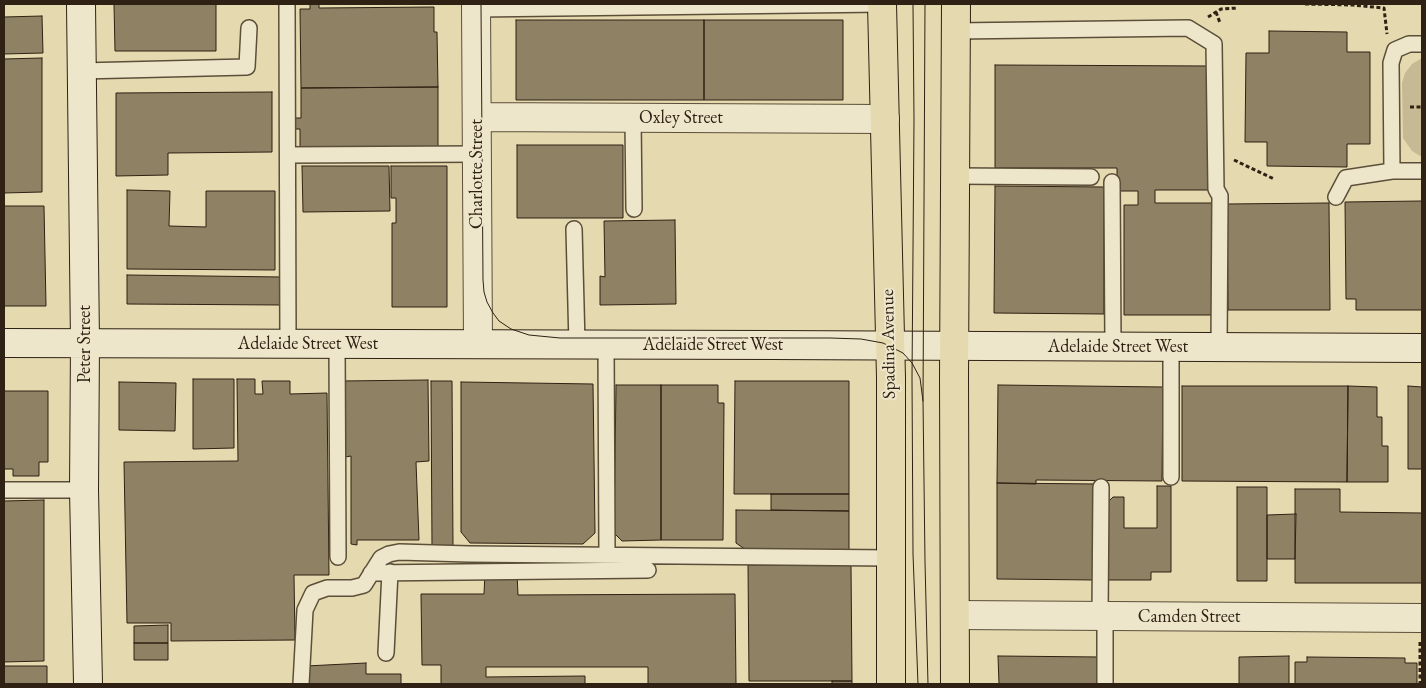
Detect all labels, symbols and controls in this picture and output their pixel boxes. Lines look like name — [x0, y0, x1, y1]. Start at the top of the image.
street label: Oxley Street — [639, 107, 723, 129]
street label: Charlotte Street — [466, 119, 488, 229]
street label: Spadina Avenue — [877, 289, 901, 399]
street label: Peter Street — [74, 305, 96, 383]
street label: Adelaide Street West — [238, 333, 378, 355]
street label: Adelaide Street West — [643, 334, 783, 356]
street label: Adelaide Street West — [1048, 336, 1188, 358]
street label: Camden Street — [1138, 606, 1240, 628]

